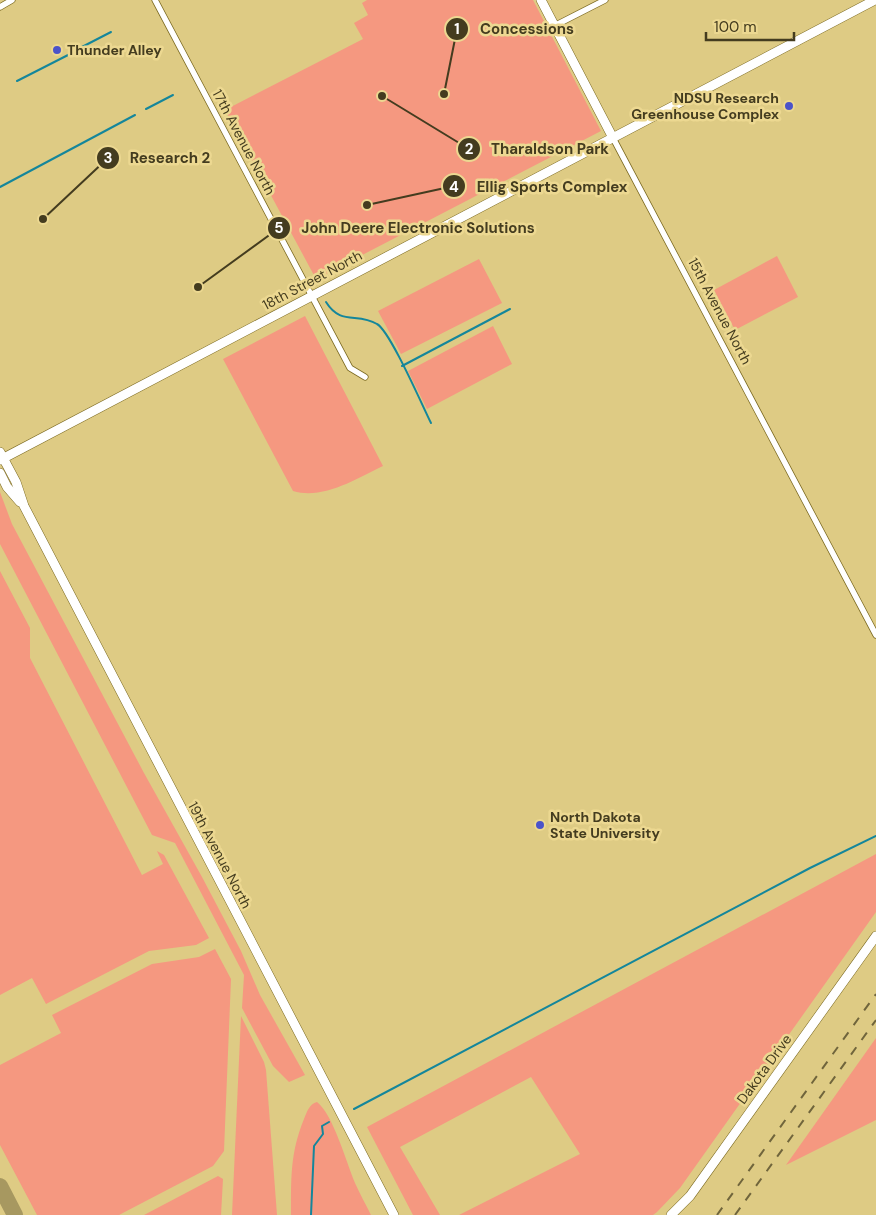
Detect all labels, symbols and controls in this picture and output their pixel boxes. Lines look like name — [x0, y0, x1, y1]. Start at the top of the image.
scale bar — [706, 10, 794, 42]
callout: Concessions — [445, 14, 584, 44]
text: 100 m — [714, 17, 757, 37]
text: 1 — [454, 19, 460, 39]
text: Concessions — [480, 19, 574, 39]
place label: Thunder Alley — [67, 41, 162, 59]
marker: Thunder Alley — [51, 44, 63, 56]
street label: 17th Avenue North — [209, 86, 279, 198]
place label: NDSU Research Greenhouse Complex — [631, 89, 779, 123]
marker: NDSU Research Greenhouse Complex — [783, 100, 795, 112]
callout: Tharaldson Park — [456, 134, 619, 164]
text: 2 — [465, 139, 474, 159]
text: Tharaldson Park — [491, 139, 609, 159]
callout: Research 2 — [95, 143, 221, 173]
text: 3 — [103, 148, 113, 168]
text: Research 2 — [130, 148, 211, 168]
callout: Ellig Sports Complex — [442, 171, 637, 201]
text: 4 — [449, 177, 459, 197]
text: Ellig Sports Complex — [477, 177, 628, 197]
callout: John Deere Electronic Solutions — [266, 213, 545, 243]
text: 5 — [274, 218, 284, 238]
text: John Deere Electronic Solutions — [301, 218, 535, 238]
street label: 18th Street North — [259, 246, 365, 314]
street label: 15th Avenue North — [684, 255, 756, 367]
street label: 19th Avenue North — [184, 798, 256, 912]
place label: North Dakota State University — [550, 808, 660, 842]
marker: North Dakota State University — [534, 819, 546, 831]
street label: Dakota Drive — [733, 1031, 795, 1107]

